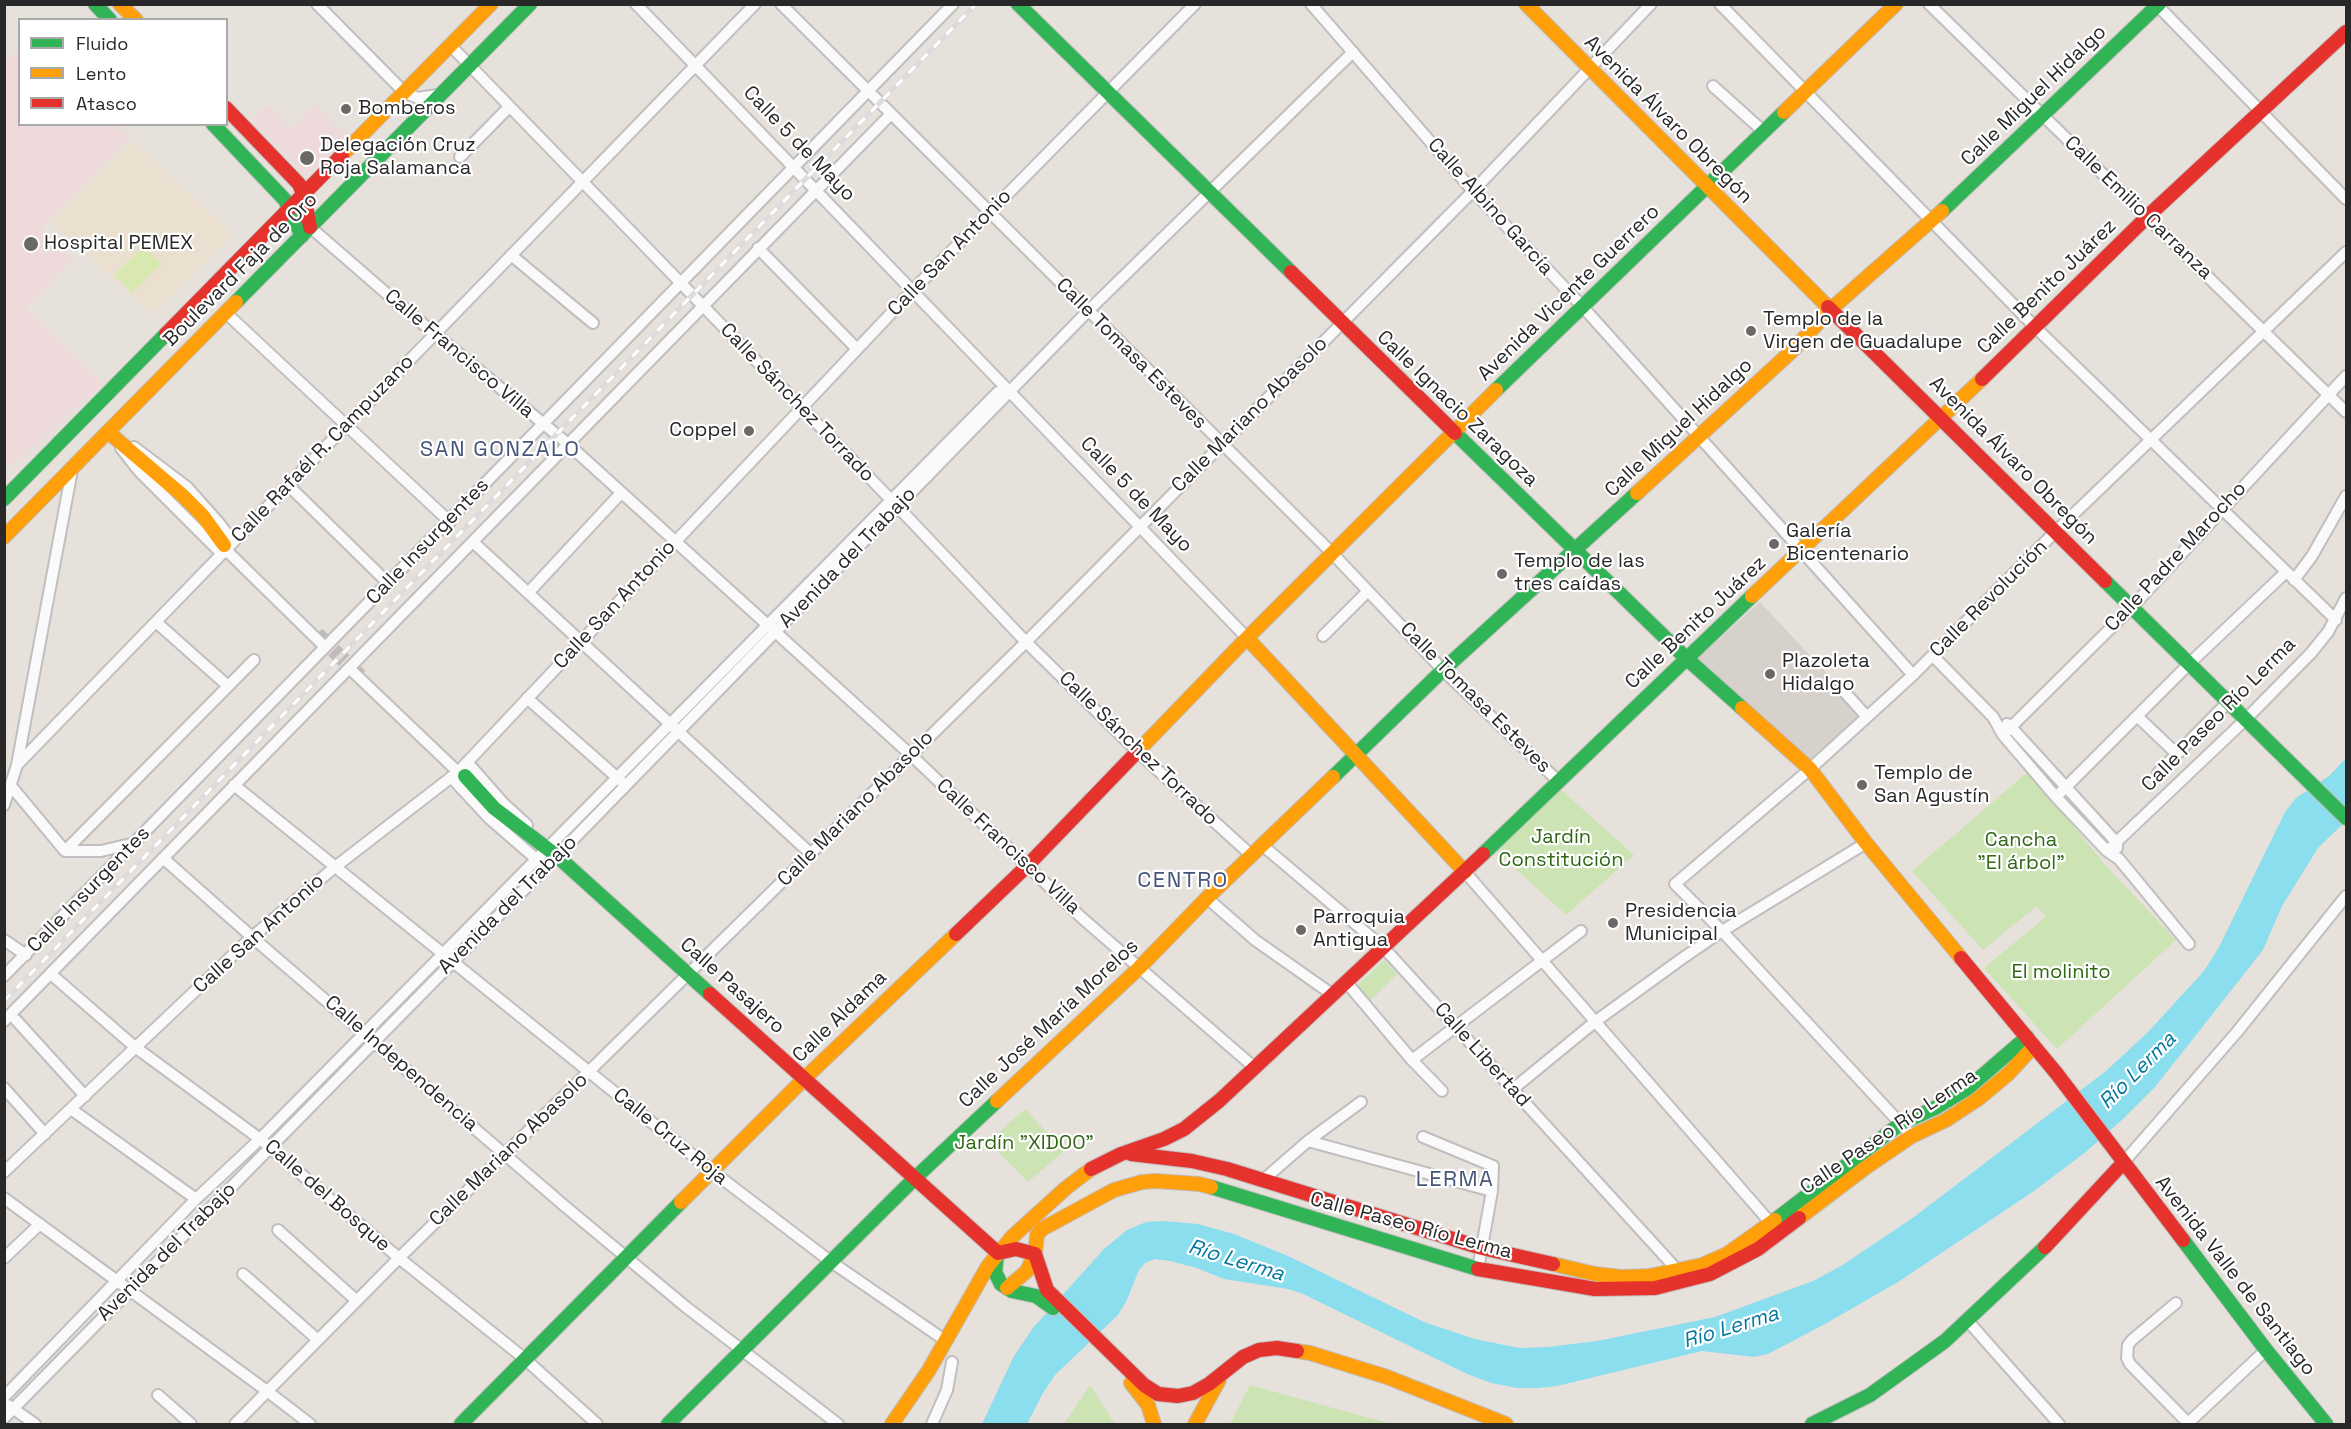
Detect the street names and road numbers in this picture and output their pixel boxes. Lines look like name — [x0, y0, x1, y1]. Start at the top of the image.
street label: Calle Miguel Hidalgo — [1956, 20, 2112, 172]
street label: Avenida Álvaro Obregón — [1579, 31, 1757, 209]
street label: Calle 5 de Mayo — [738, 81, 860, 207]
street label: Calle Emilio Carranza — [2059, 131, 2217, 285]
street label: Calle Albino García — [1422, 133, 1558, 281]
street label: Calle San Antonio — [883, 184, 1017, 322]
street label: Boulevard Faja de Oro — [159, 188, 323, 352]
street label: Avenida Vicente Guerrero — [1473, 200, 1665, 386]
street label: Calle Benito Juárez — [1973, 215, 2121, 359]
street label: Calle Tomasa Esteves — [1051, 274, 1211, 434]
street label: Calle Francisco Villa — [379, 284, 539, 424]
street label: Calle Sánchez Torrado — [715, 319, 879, 487]
street label: Calle Ignacio Zaragoza — [1371, 326, 1543, 492]
street label: Calle Mariano Abasolo — [1167, 332, 1333, 498]
street label: Calle Rafaél R. Campuzano — [227, 350, 419, 548]
street label: Calle Miguel Hidalgo — [1600, 353, 1758, 503]
street label: Avenida Álvaro Obregón — [1924, 372, 2102, 550]
street label: Calle 5 de Mayo — [1075, 432, 1197, 558]
street label: Calle Insurgentes — [362, 474, 494, 610]
street label: Calle Padre Marocho — [2100, 477, 2252, 637]
street label: Avenida del Trabajo — [775, 483, 921, 633]
street label: Calle Revolución — [1925, 535, 2053, 663]
street label: Calle San Antonio — [549, 536, 681, 674]
street label: Calle Benito Juárez — [1621, 552, 1771, 694]
street label: Calle Tomasa Esteves — [1395, 618, 1555, 778]
street label: Calle Paseo Río Lerma — [2137, 633, 2301, 797]
street label: Calle Sánchez Torrado — [1054, 667, 1222, 831]
street label: Calle Mariano Abasolo — [773, 726, 939, 892]
street label: Calle Francisco Villa — [931, 774, 1085, 920]
street label: Calle Insurgentes — [23, 822, 155, 958]
street label: Avenida del Trabajo — [434, 831, 582, 979]
street label: Calle San Antonio — [189, 869, 329, 999]
street label: Calle Pasajero — [675, 933, 789, 1039]
street label: Calle José María Morelos — [954, 935, 1144, 1113]
street label: Calle Aldama — [788, 966, 892, 1068]
street label: Calle Independencia — [319, 991, 483, 1137]
street label: Calle Libertad — [1429, 998, 1535, 1112]
street label: Calle Paseo Río Lerma — [1796, 1064, 1982, 1200]
street label: Calle Mariano Abasolo — [425, 1068, 593, 1232]
street label: Calle Cruz Roja — [608, 1083, 732, 1191]
street label: Calle del Bosque — [259, 1135, 395, 1257]
street label: Avenida Valle de Santiago — [2149, 1171, 2321, 1381]
street label: Avenida del Trabajo — [93, 1178, 241, 1326]
street label: Calle Paseo Río Lerma — [1307, 1187, 1515, 1265]

